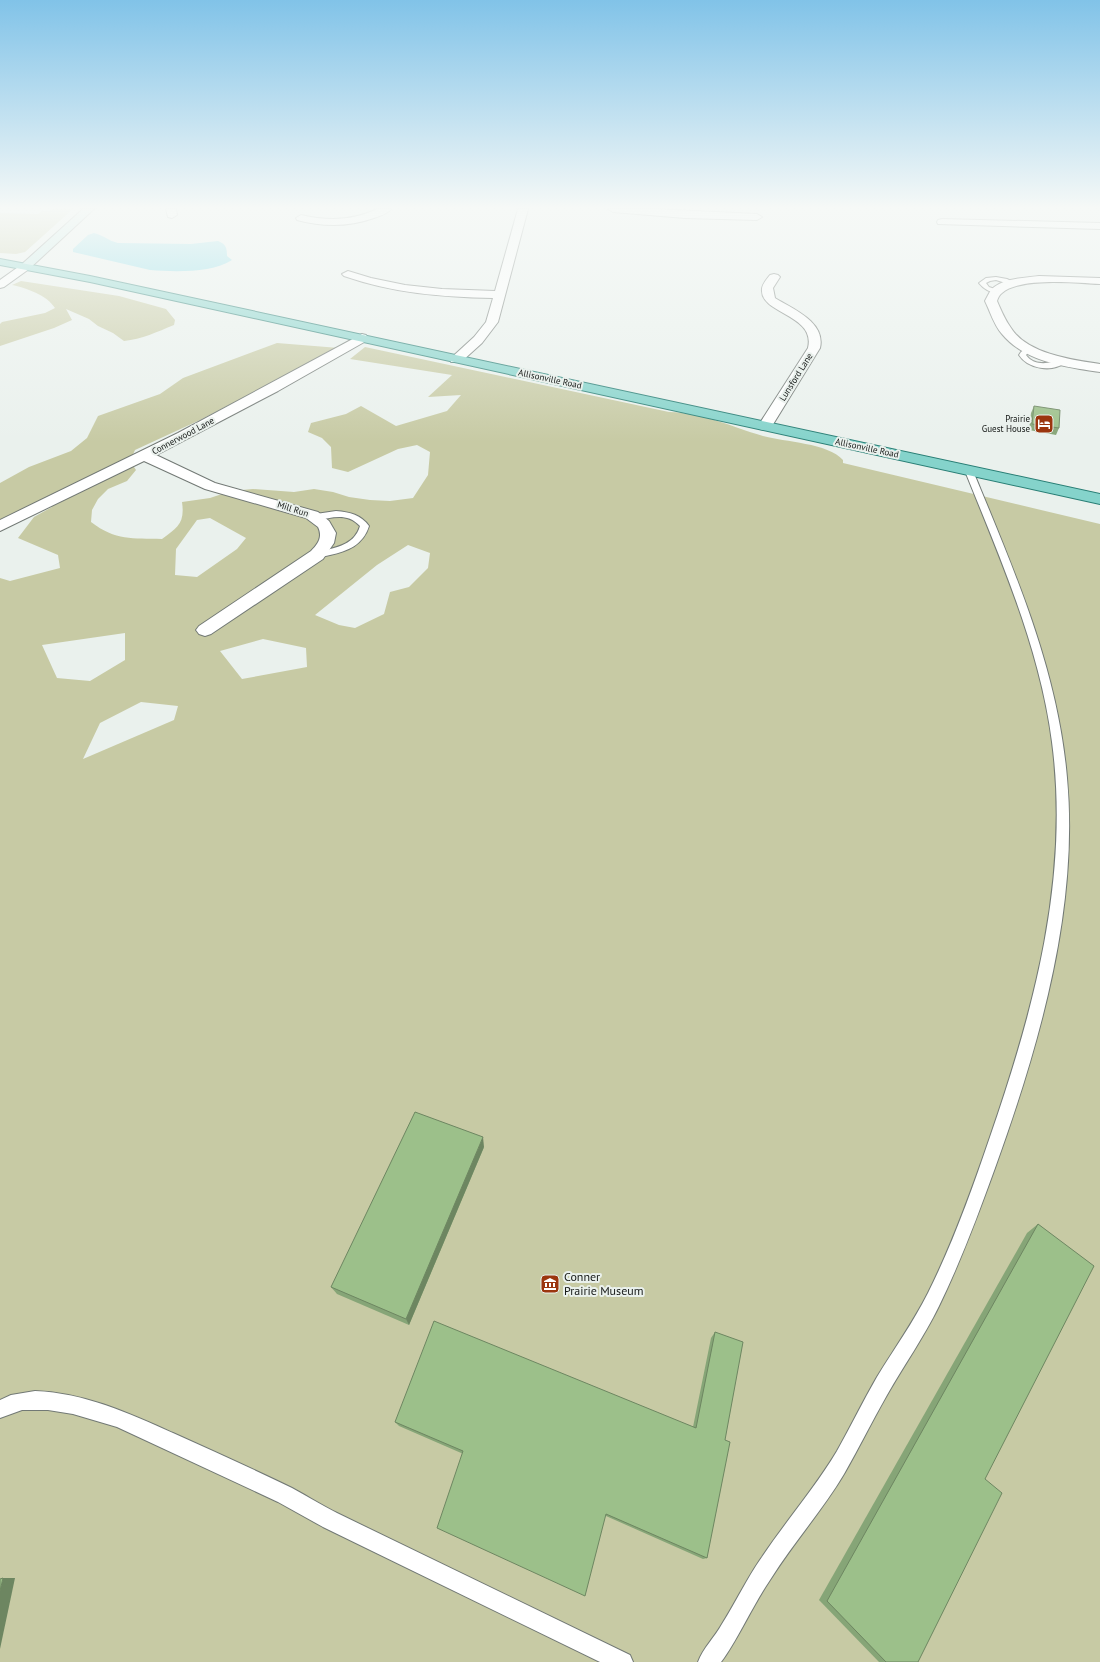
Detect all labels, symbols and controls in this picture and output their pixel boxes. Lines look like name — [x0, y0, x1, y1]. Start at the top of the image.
street label: Lunsford Lane — [777, 350, 815, 403]
street label: Allisonville Road — [517, 366, 583, 391]
place label: Prairie Guest House — [982, 413, 1030, 434]
hotel icon: Prairie Guest House — [1033, 413, 1055, 435]
street label: Connerwood Lane — [150, 414, 216, 457]
street label: Allisonville Road — [834, 435, 900, 460]
street label: Mill Run — [276, 498, 310, 519]
place label: Conner Prairie Museum — [564, 1269, 643, 1298]
museum icon: Conner Prairie Museum — [539, 1273, 561, 1295]

